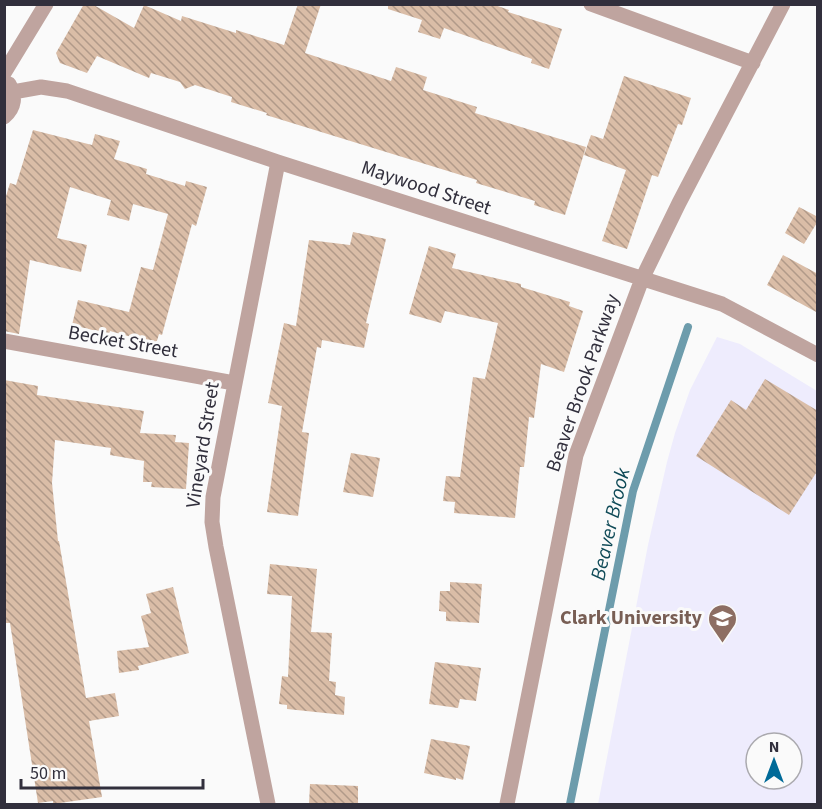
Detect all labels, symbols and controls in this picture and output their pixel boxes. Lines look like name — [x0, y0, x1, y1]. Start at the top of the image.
street label: Maywood Street — [357, 154, 495, 222]
street label: Beaver Brook Parkway — [539, 290, 627, 476]
street label: Becket Street — [66, 319, 180, 365]
street label: Vineyard Street — [179, 380, 227, 510]
water label: Beaver Brook — [582, 464, 638, 583]
school or university icon: Clark University — [707, 602, 739, 644]
place label: Clark University — [560, 604, 703, 632]
north arrow — [744, 731, 804, 791]
text: N — [769, 736, 779, 758]
scale bar — [21, 752, 202, 790]
text: 50 m — [30, 761, 66, 786]

